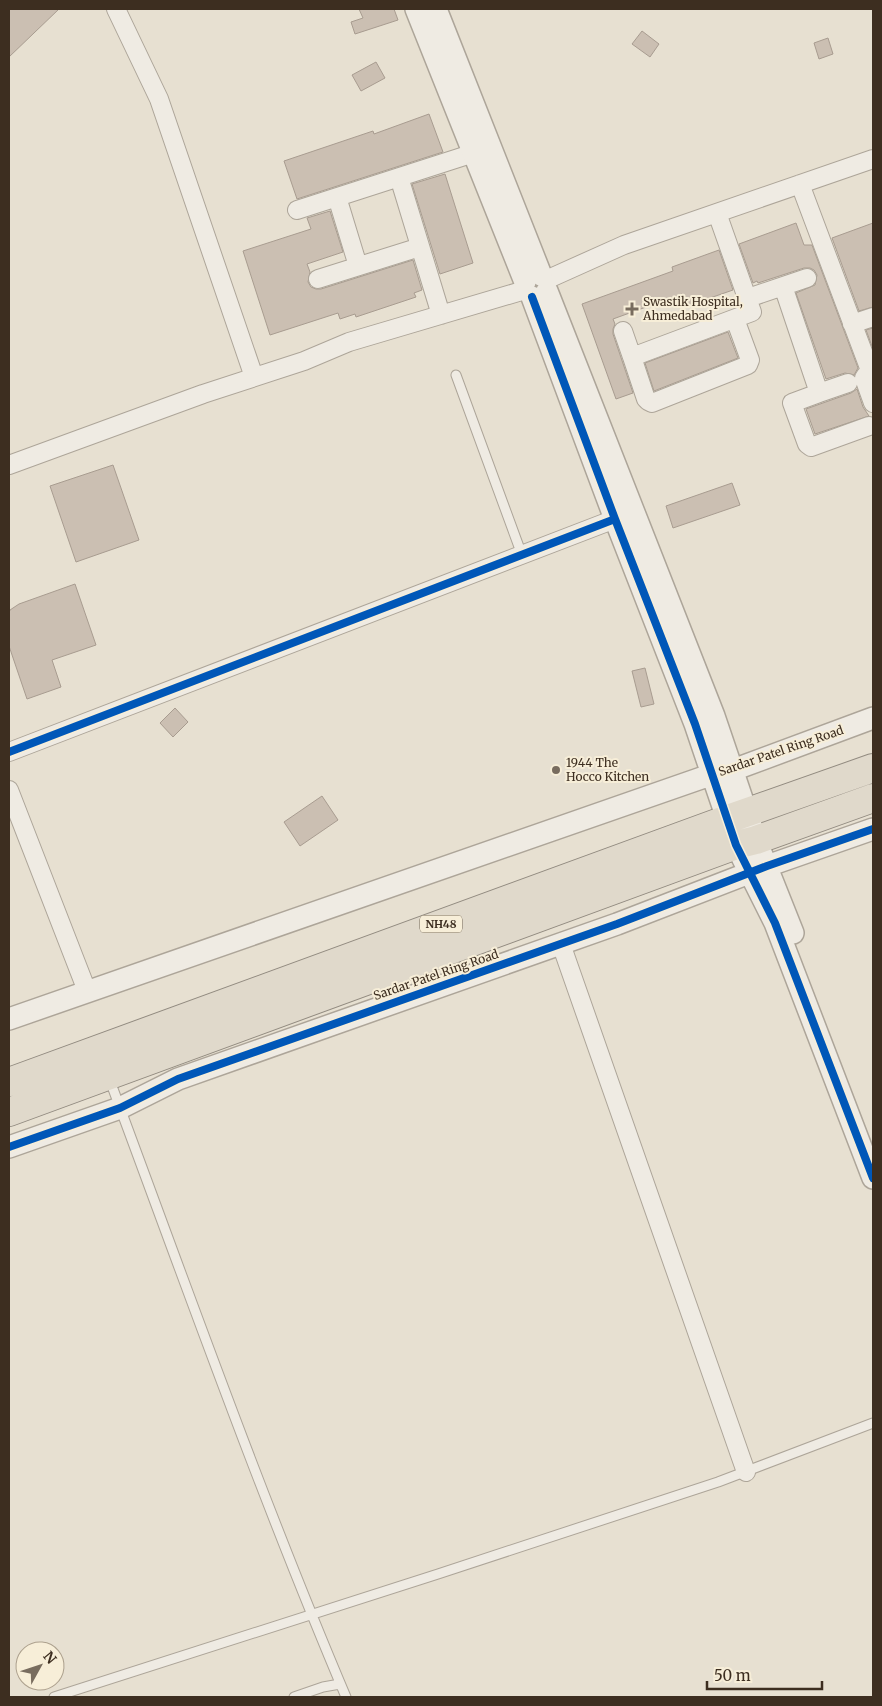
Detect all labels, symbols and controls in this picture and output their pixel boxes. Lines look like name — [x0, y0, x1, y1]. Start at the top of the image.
place label: Swastik Hospital, Ahmedabad — [642, 294, 743, 323]
marker: Swastik Hospital, Ahmedabad — [625, 302, 639, 316]
street label: Sardar Patel Ring Road — [716, 722, 845, 779]
place label: 1944 The Hocco Kitchen — [566, 755, 649, 784]
marker: 1944 The Hocco Kitchen — [550, 764, 562, 776]
road number: NH48 — [420, 916, 462, 932]
street label: Sardar Patel Ring Road — [371, 946, 500, 1003]
north arrow — [15, 1641, 65, 1691]
text: N — [40, 1648, 60, 1668]
scale bar — [707, 1658, 822, 1690]
text: 50 m — [714, 1666, 751, 1685]

